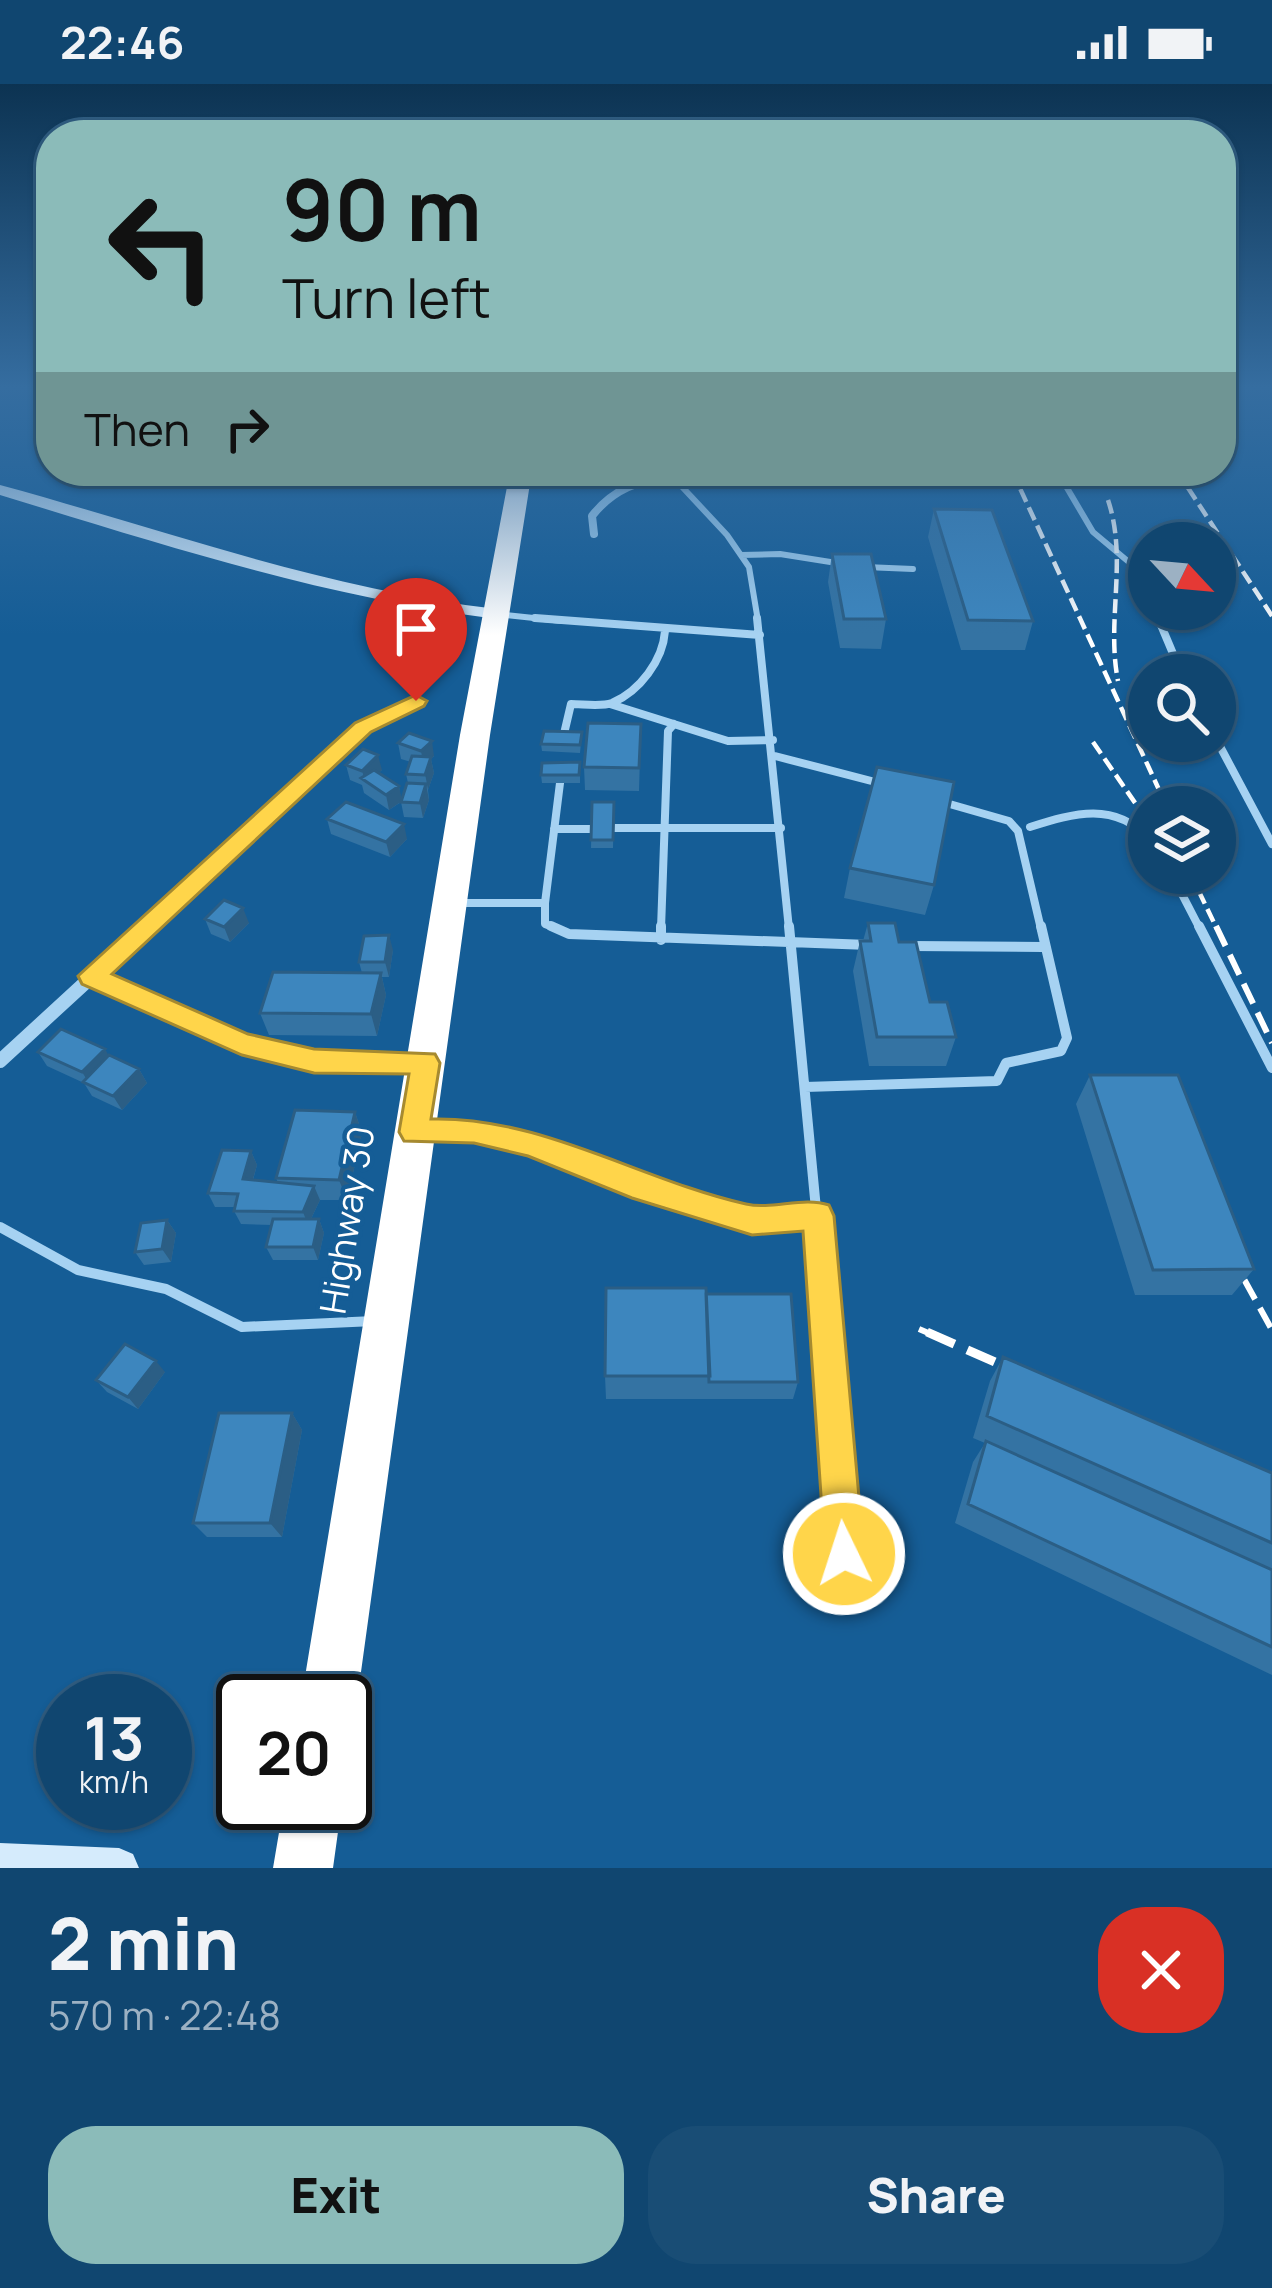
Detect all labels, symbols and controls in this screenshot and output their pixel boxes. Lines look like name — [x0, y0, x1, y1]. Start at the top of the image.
text: 22:46 — [60, 11, 184, 73]
text: 90 m — [282, 151, 482, 266]
icon: left — [84, 168, 240, 324]
text: Turn left — [282, 260, 491, 334]
icon: right — [214, 396, 280, 462]
text: Then — [84, 398, 190, 460]
north arrow — [1128, 522, 1236, 630]
map controls — [1128, 522, 1236, 894]
pin — [365, 578, 467, 701]
icon: arrive — [383, 596, 449, 662]
button: search — [1128, 654, 1236, 762]
button: layers — [1128, 786, 1236, 894]
street label: Highway 30 — [308, 1123, 386, 1317]
position arrow — [781, 1491, 907, 1617]
speed limit sign: 20 — [216, 1674, 372, 1830]
text: 13 — [83, 1696, 145, 1778]
text: km/h — [79, 1761, 149, 1802]
text: 2 min — [48, 1893, 239, 1992]
button: close — [1098, 1907, 1224, 2033]
text: 570 m · 22:48 — [48, 1988, 281, 2042]
button: Exit — [48, 2126, 624, 2264]
button: Share — [648, 2126, 1224, 2264]

